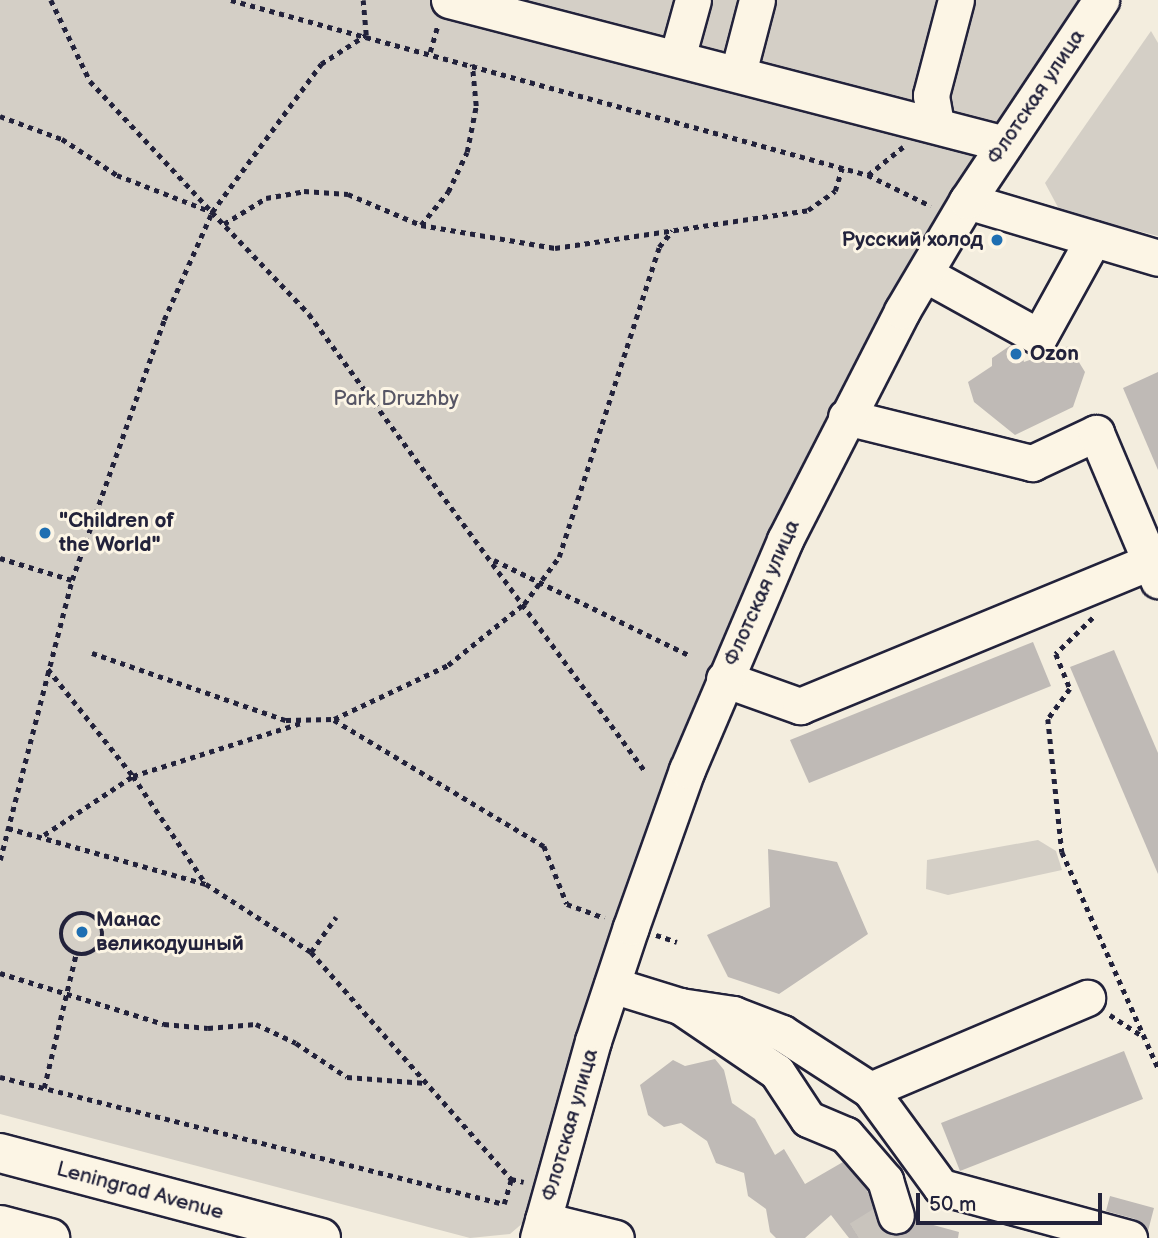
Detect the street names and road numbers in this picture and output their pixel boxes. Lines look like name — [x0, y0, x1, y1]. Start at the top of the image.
street label: Флотская улица — [982, 25, 1090, 169]
street label: Флотская улица — [719, 516, 805, 670]
street label: Флотская улица — [536, 1046, 604, 1204]
street label: Leningrad Avenue — [54, 1157, 226, 1225]

